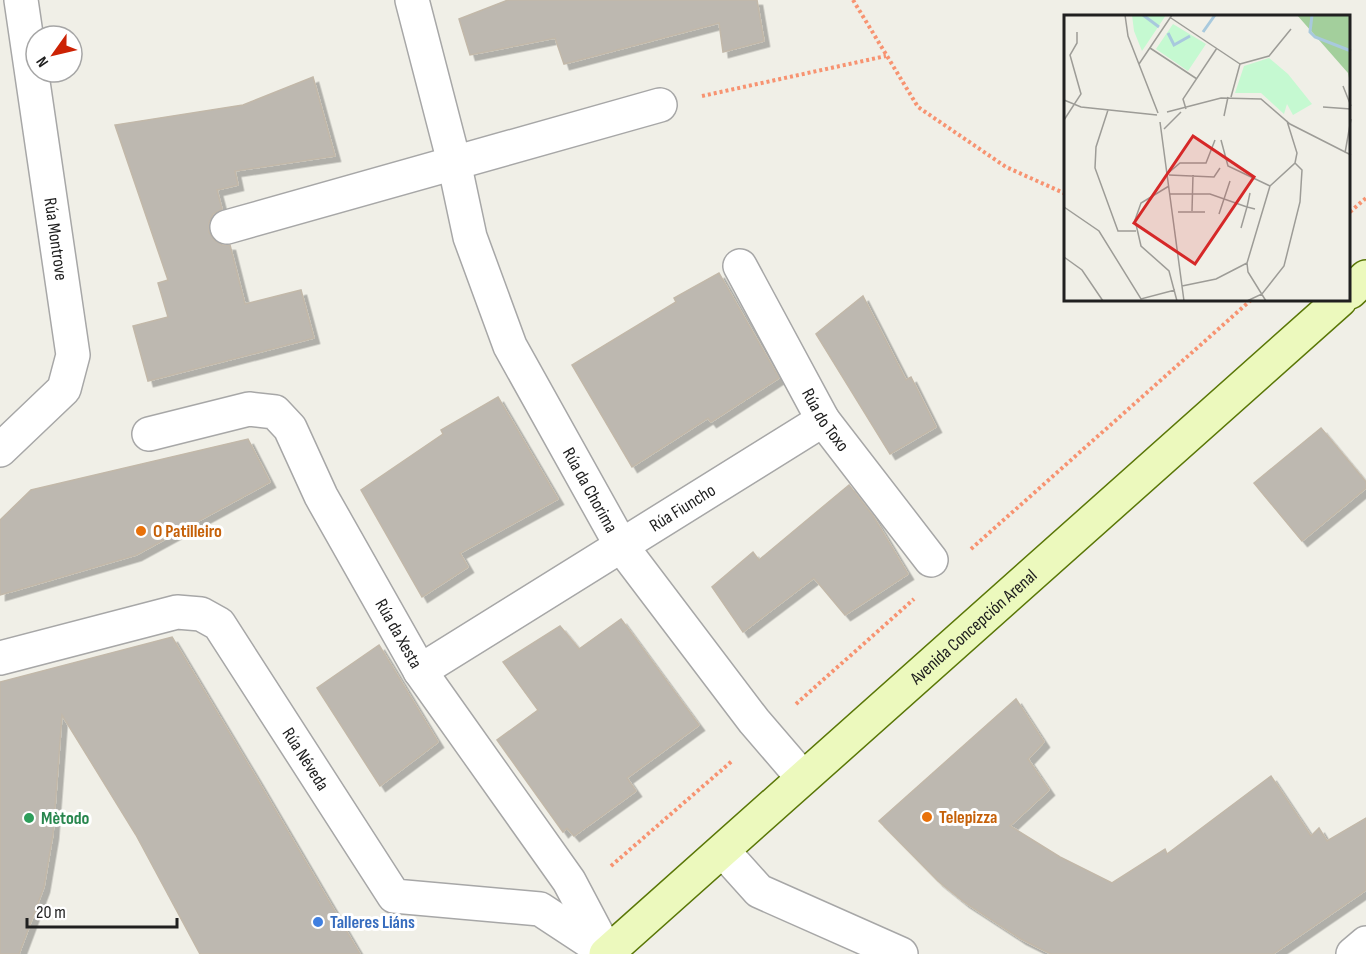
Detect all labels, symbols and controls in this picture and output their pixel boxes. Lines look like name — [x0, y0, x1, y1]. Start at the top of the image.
inset map — [1064, 15, 1351, 302]
north arrow — [24, 24, 84, 84]
text: N — [33, 53, 53, 70]
street label: Rúa Montrove — [39, 196, 72, 282]
street label: Rúa do Toxo — [797, 385, 853, 456]
street label: Rúa da Chorima — [558, 444, 622, 536]
street label: Rúa Fiuncho — [646, 480, 719, 536]
place label: O Patilleiro — [153, 521, 222, 542]
marker: O Patilleiro — [134, 524, 148, 538]
street label: Avenida Concepción Arenal — [905, 565, 1041, 690]
street label: Rúa da Xesta — [370, 595, 426, 672]
street label: Rúa Néveda — [277, 724, 333, 795]
place label: Telepizza — [939, 807, 997, 828]
place label: Mètodo — [41, 808, 90, 829]
marker: Telepizza — [920, 810, 934, 824]
marker: Mètodo — [22, 811, 36, 825]
scale bar — [27, 891, 177, 929]
text: 20 m — [36, 902, 66, 923]
place label: Talleres Liáns — [330, 912, 415, 933]
marker: Talleres Liáns — [311, 915, 325, 929]

